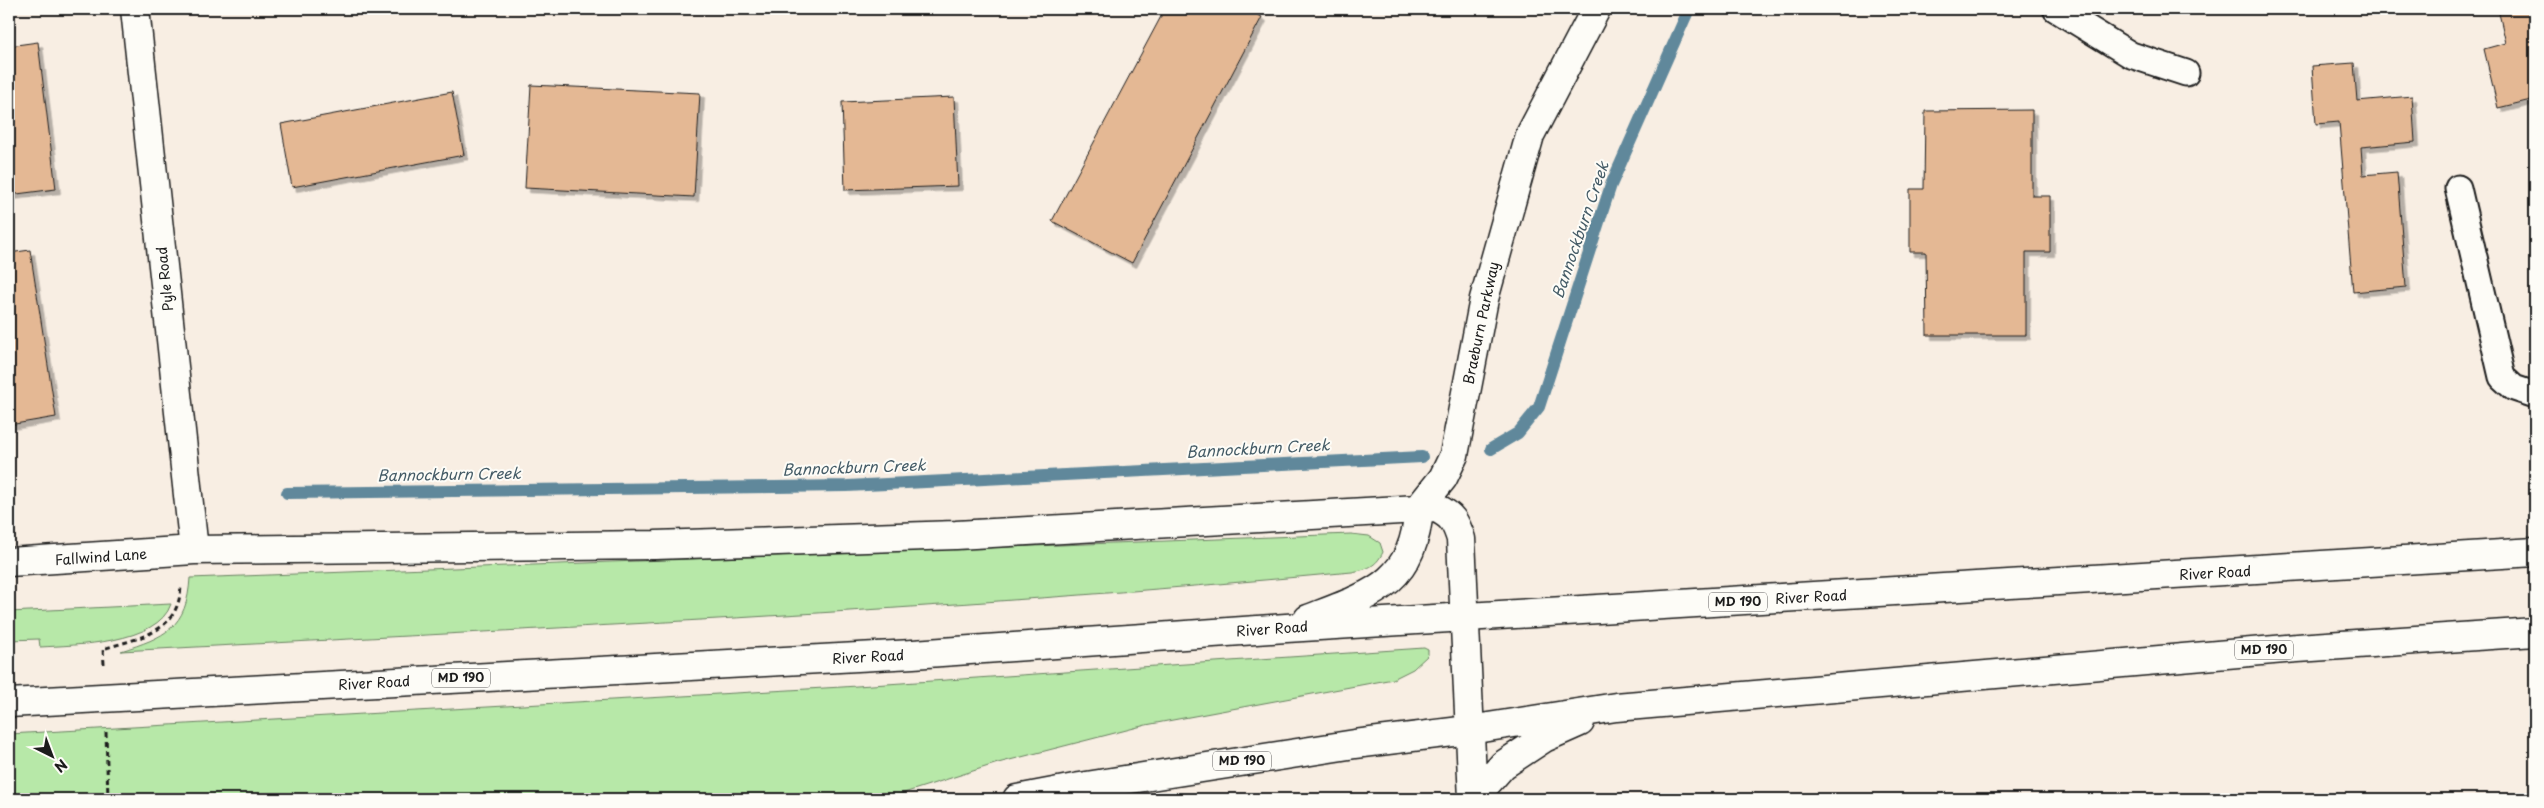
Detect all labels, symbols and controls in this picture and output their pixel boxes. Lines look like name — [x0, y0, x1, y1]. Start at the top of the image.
water label: Bannockburn Creek — [1545, 157, 1614, 301]
street label: Pyle Road — [151, 246, 178, 312]
street label: Braeburn Parkway — [1457, 260, 1504, 386]
water label: Bannockburn Creek — [1186, 432, 1331, 463]
water label: Bannockburn Creek — [782, 452, 927, 480]
water label: Bannockburn Creek — [377, 461, 522, 486]
street label: Fallwind Lane — [54, 543, 148, 570]
street label: River Road — [2178, 560, 2252, 585]
street label: River Road — [1774, 584, 1848, 609]
road number: MD 190 — [1709, 592, 1767, 612]
street label: River Road — [1235, 616, 1309, 641]
road number: MD 190 — [2235, 640, 2293, 660]
street label: River Road — [831, 644, 905, 669]
road number: MD 190 — [432, 668, 490, 688]
street label: River Road — [337, 670, 411, 695]
north arrow — [28, 730, 78, 780]
road number: MD 190 — [1213, 751, 1271, 770]
text: N — [50, 755, 72, 778]

